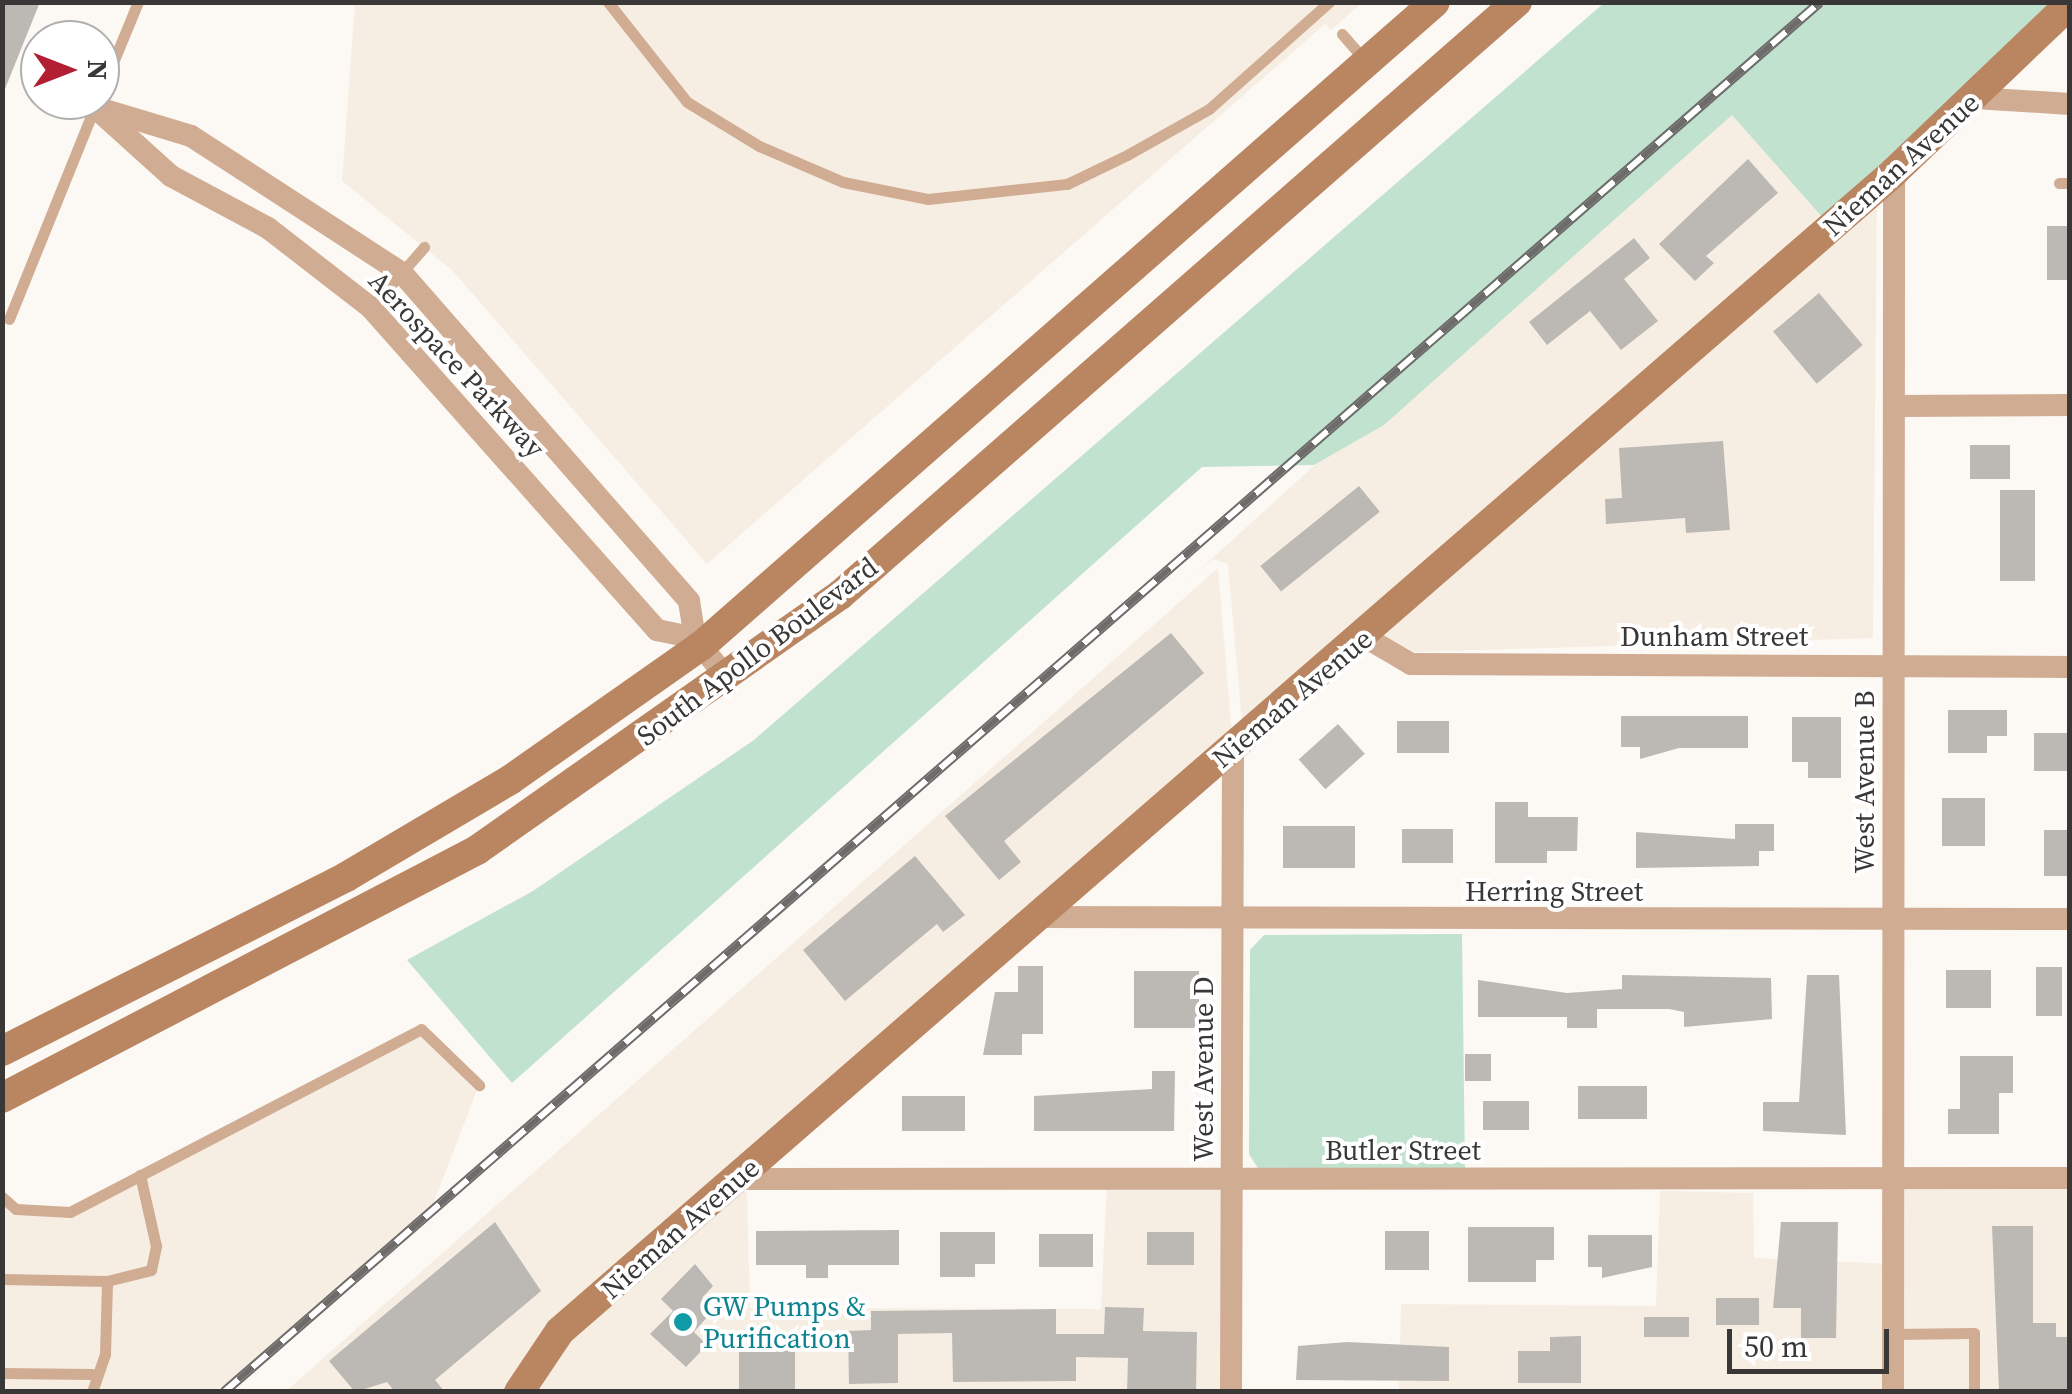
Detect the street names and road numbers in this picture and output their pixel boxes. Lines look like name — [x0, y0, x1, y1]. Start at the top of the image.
street label: Nieman Avenue — [1816, 85, 1986, 243]
street label: Aerospace Parkway — [362, 264, 552, 464]
street label: South Apollo Boulevard — [630, 550, 884, 752]
street label: Dunham Street — [1620, 619, 1808, 653]
street label: Nieman Avenue — [1205, 622, 1379, 774]
street label: West Avenue B — [1847, 690, 1881, 874]
street label: Herring Street — [1465, 874, 1643, 908]
street label: West Avenue D — [1186, 976, 1220, 1162]
street label: Butler Street — [1325, 1133, 1481, 1167]
street label: Nieman Avenue — [594, 1150, 766, 1306]

